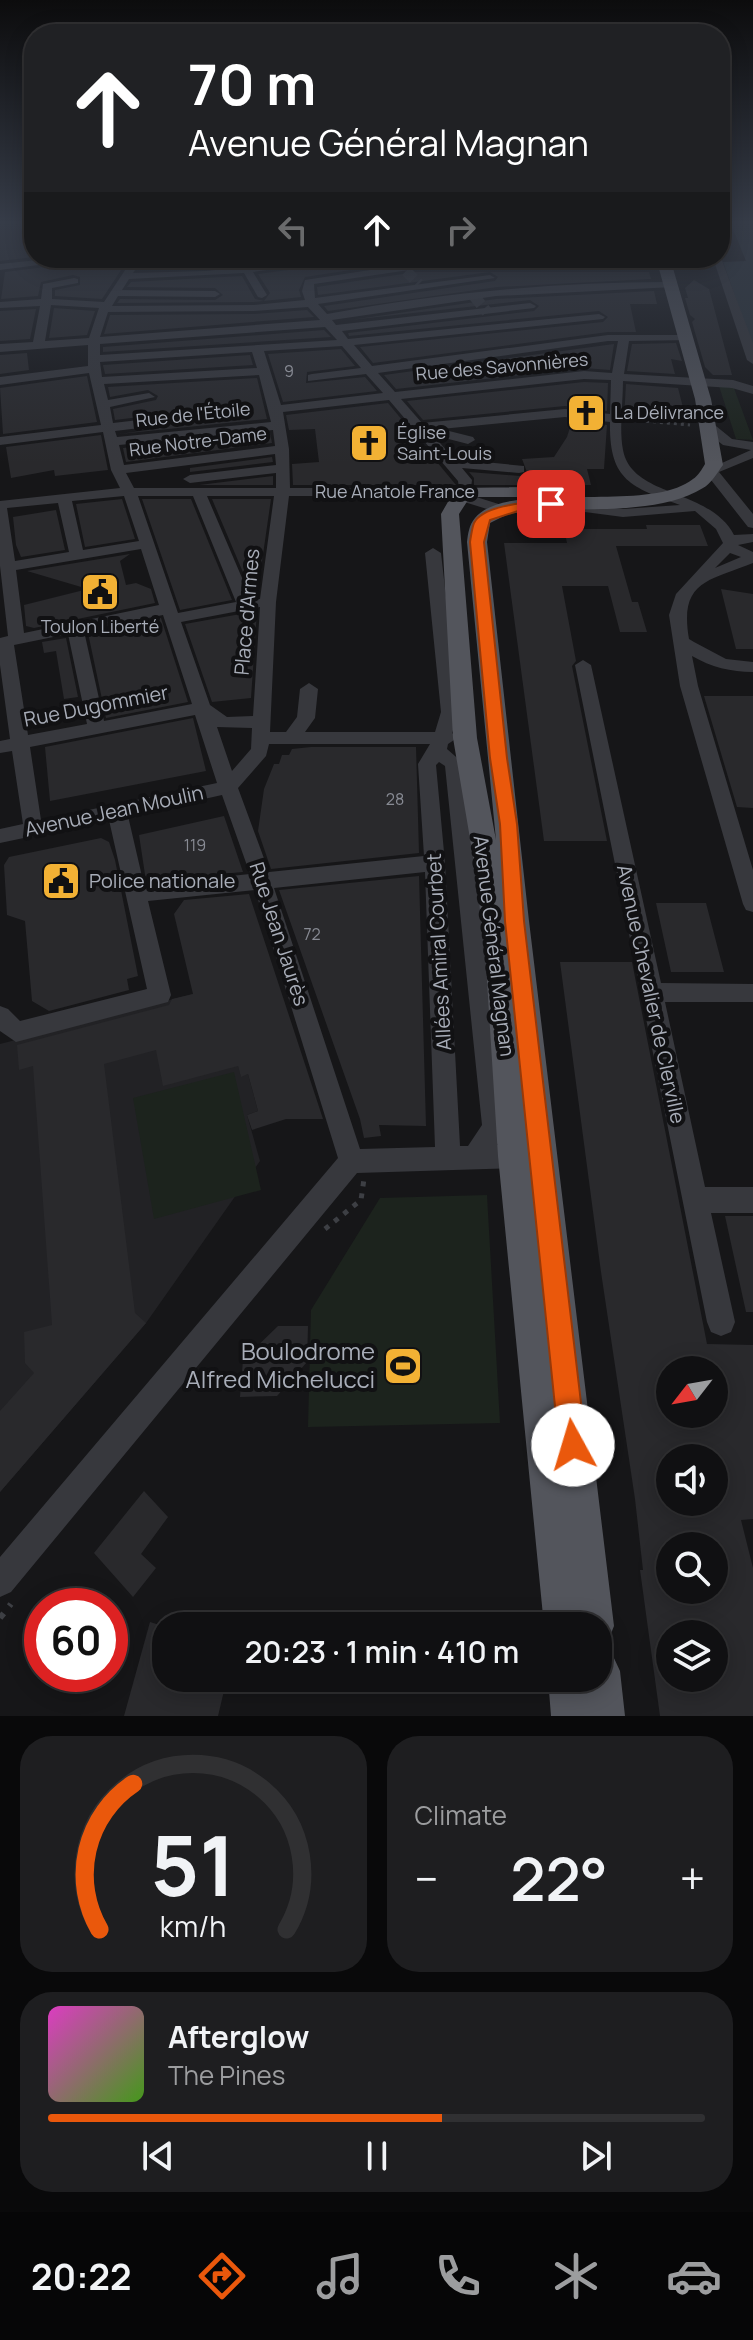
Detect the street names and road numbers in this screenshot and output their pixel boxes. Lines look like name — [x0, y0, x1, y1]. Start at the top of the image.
street label: Rue des Savonnières — [415, 347, 589, 385]
street label: Rue de l'Étoile — [134, 396, 251, 432]
street label: Rue Notre-Dame — [128, 421, 268, 461]
street label: Rue Anatole France — [315, 479, 475, 503]
street label: Place d'Armes — [228, 548, 265, 676]
street label: Rue Dugommier — [21, 678, 170, 733]
street label: Avenue Jean Moulin — [22, 778, 206, 843]
street label: Avenue Général Magnan — [468, 834, 521, 1058]
street label: Allées Amiral Courbet — [420, 853, 457, 1051]
street label: Rue Jean Jaurès — [244, 859, 315, 1009]
street label: Avenue Chevalier de Clerville — [611, 862, 692, 1126]

